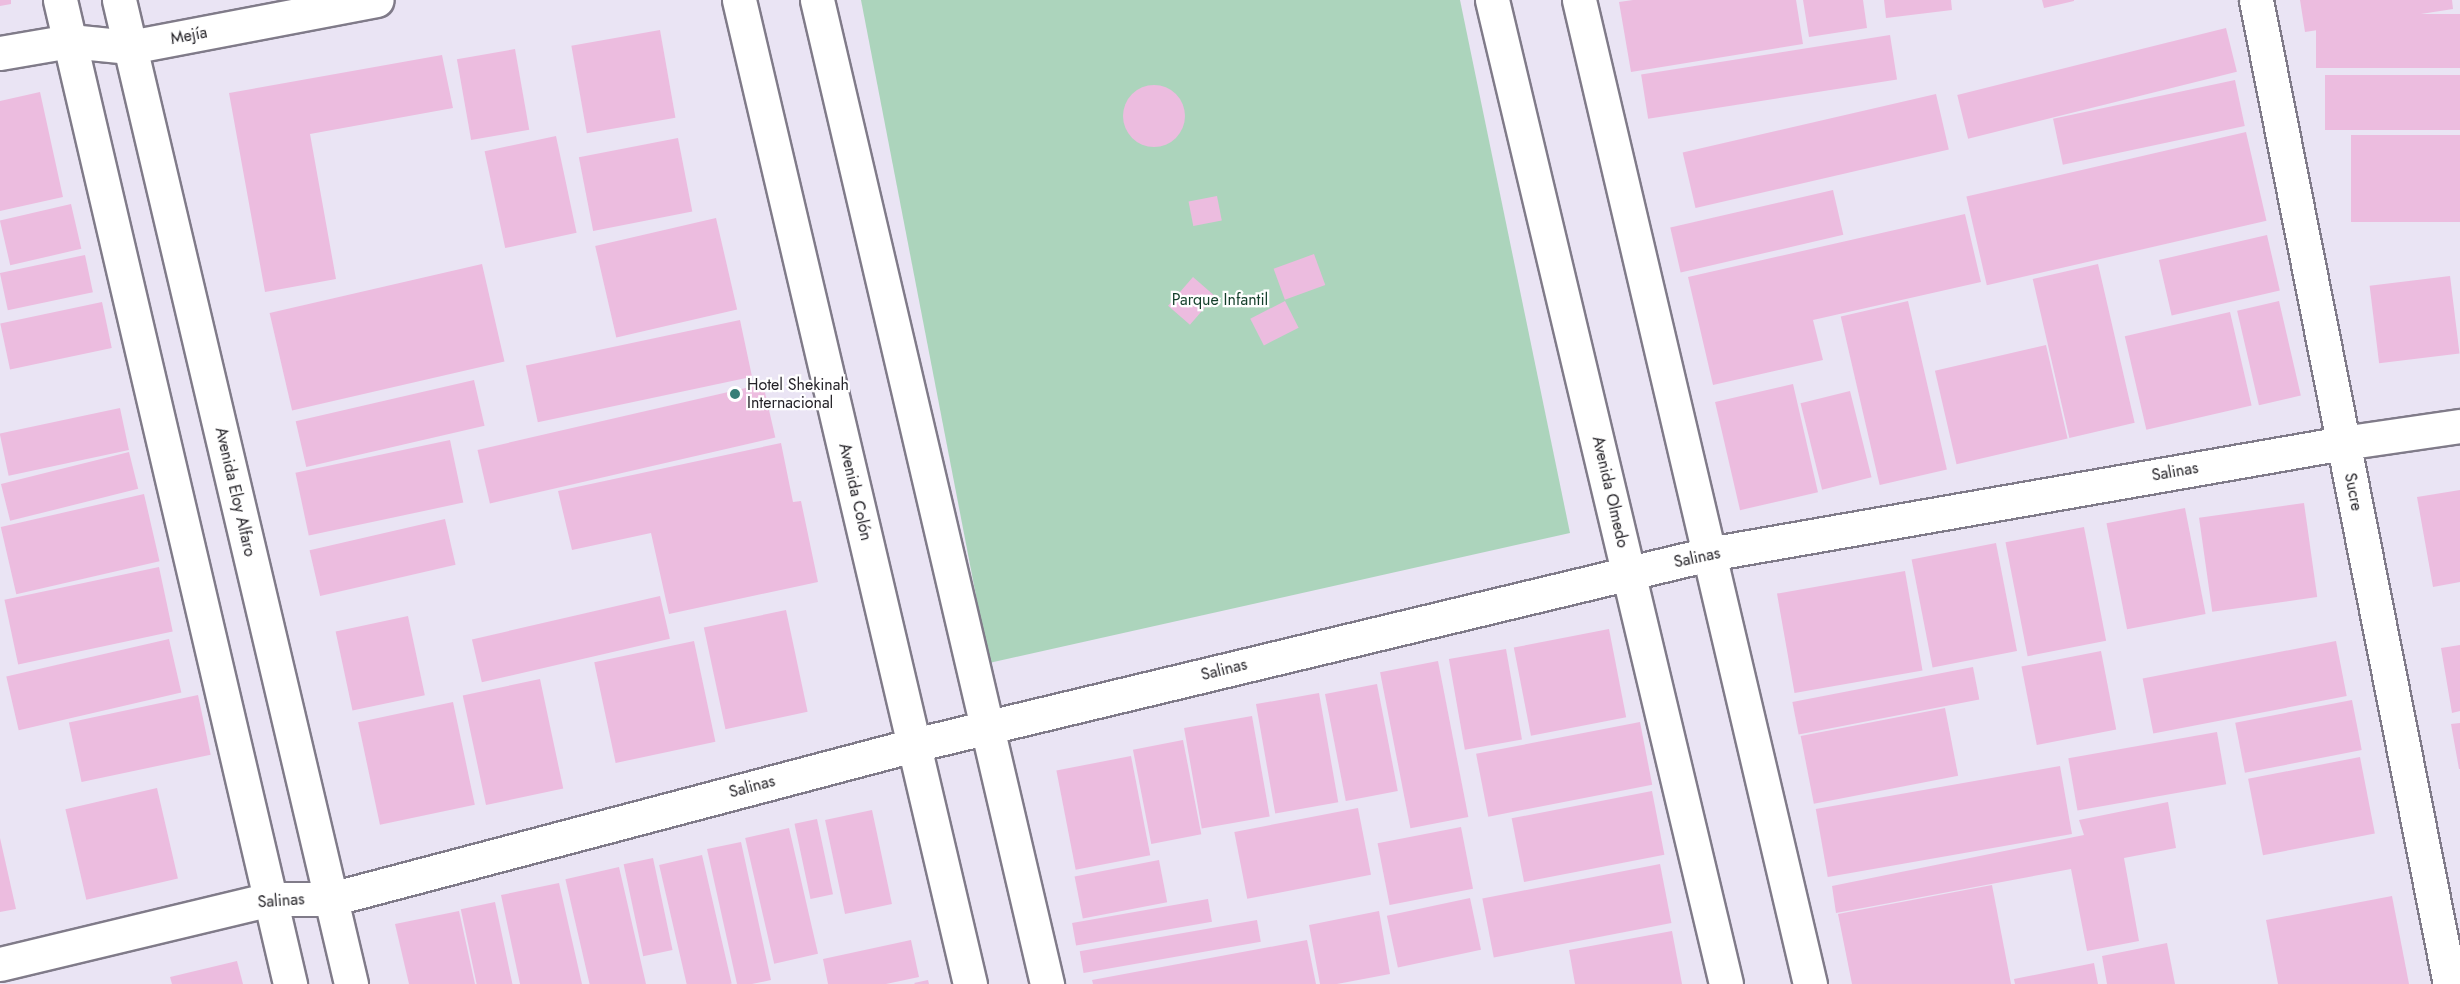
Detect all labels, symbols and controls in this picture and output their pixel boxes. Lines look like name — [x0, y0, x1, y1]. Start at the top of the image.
street label: Mejía — [169, 23, 209, 49]
park label: Parque Infantil — [1172, 290, 1268, 310]
place label: Hotel Shekinah Internacional — [747, 375, 849, 413]
marker: Hotel Shekinah Internacional — [728, 387, 742, 401]
street label: Avenida Eloy Alfaro — [211, 425, 259, 559]
street label: Avenida Olmedo — [1588, 434, 1632, 550]
street label: Avenida Colón — [834, 441, 876, 543]
street label: Salinas — [2150, 458, 2200, 486]
street label: Sucre — [2340, 471, 2366, 513]
street label: Salinas — [1672, 544, 1722, 572]
street label: Salinas — [1199, 655, 1249, 685]
street label: Salinas — [727, 772, 777, 802]
street label: Salinas — [257, 890, 305, 912]

